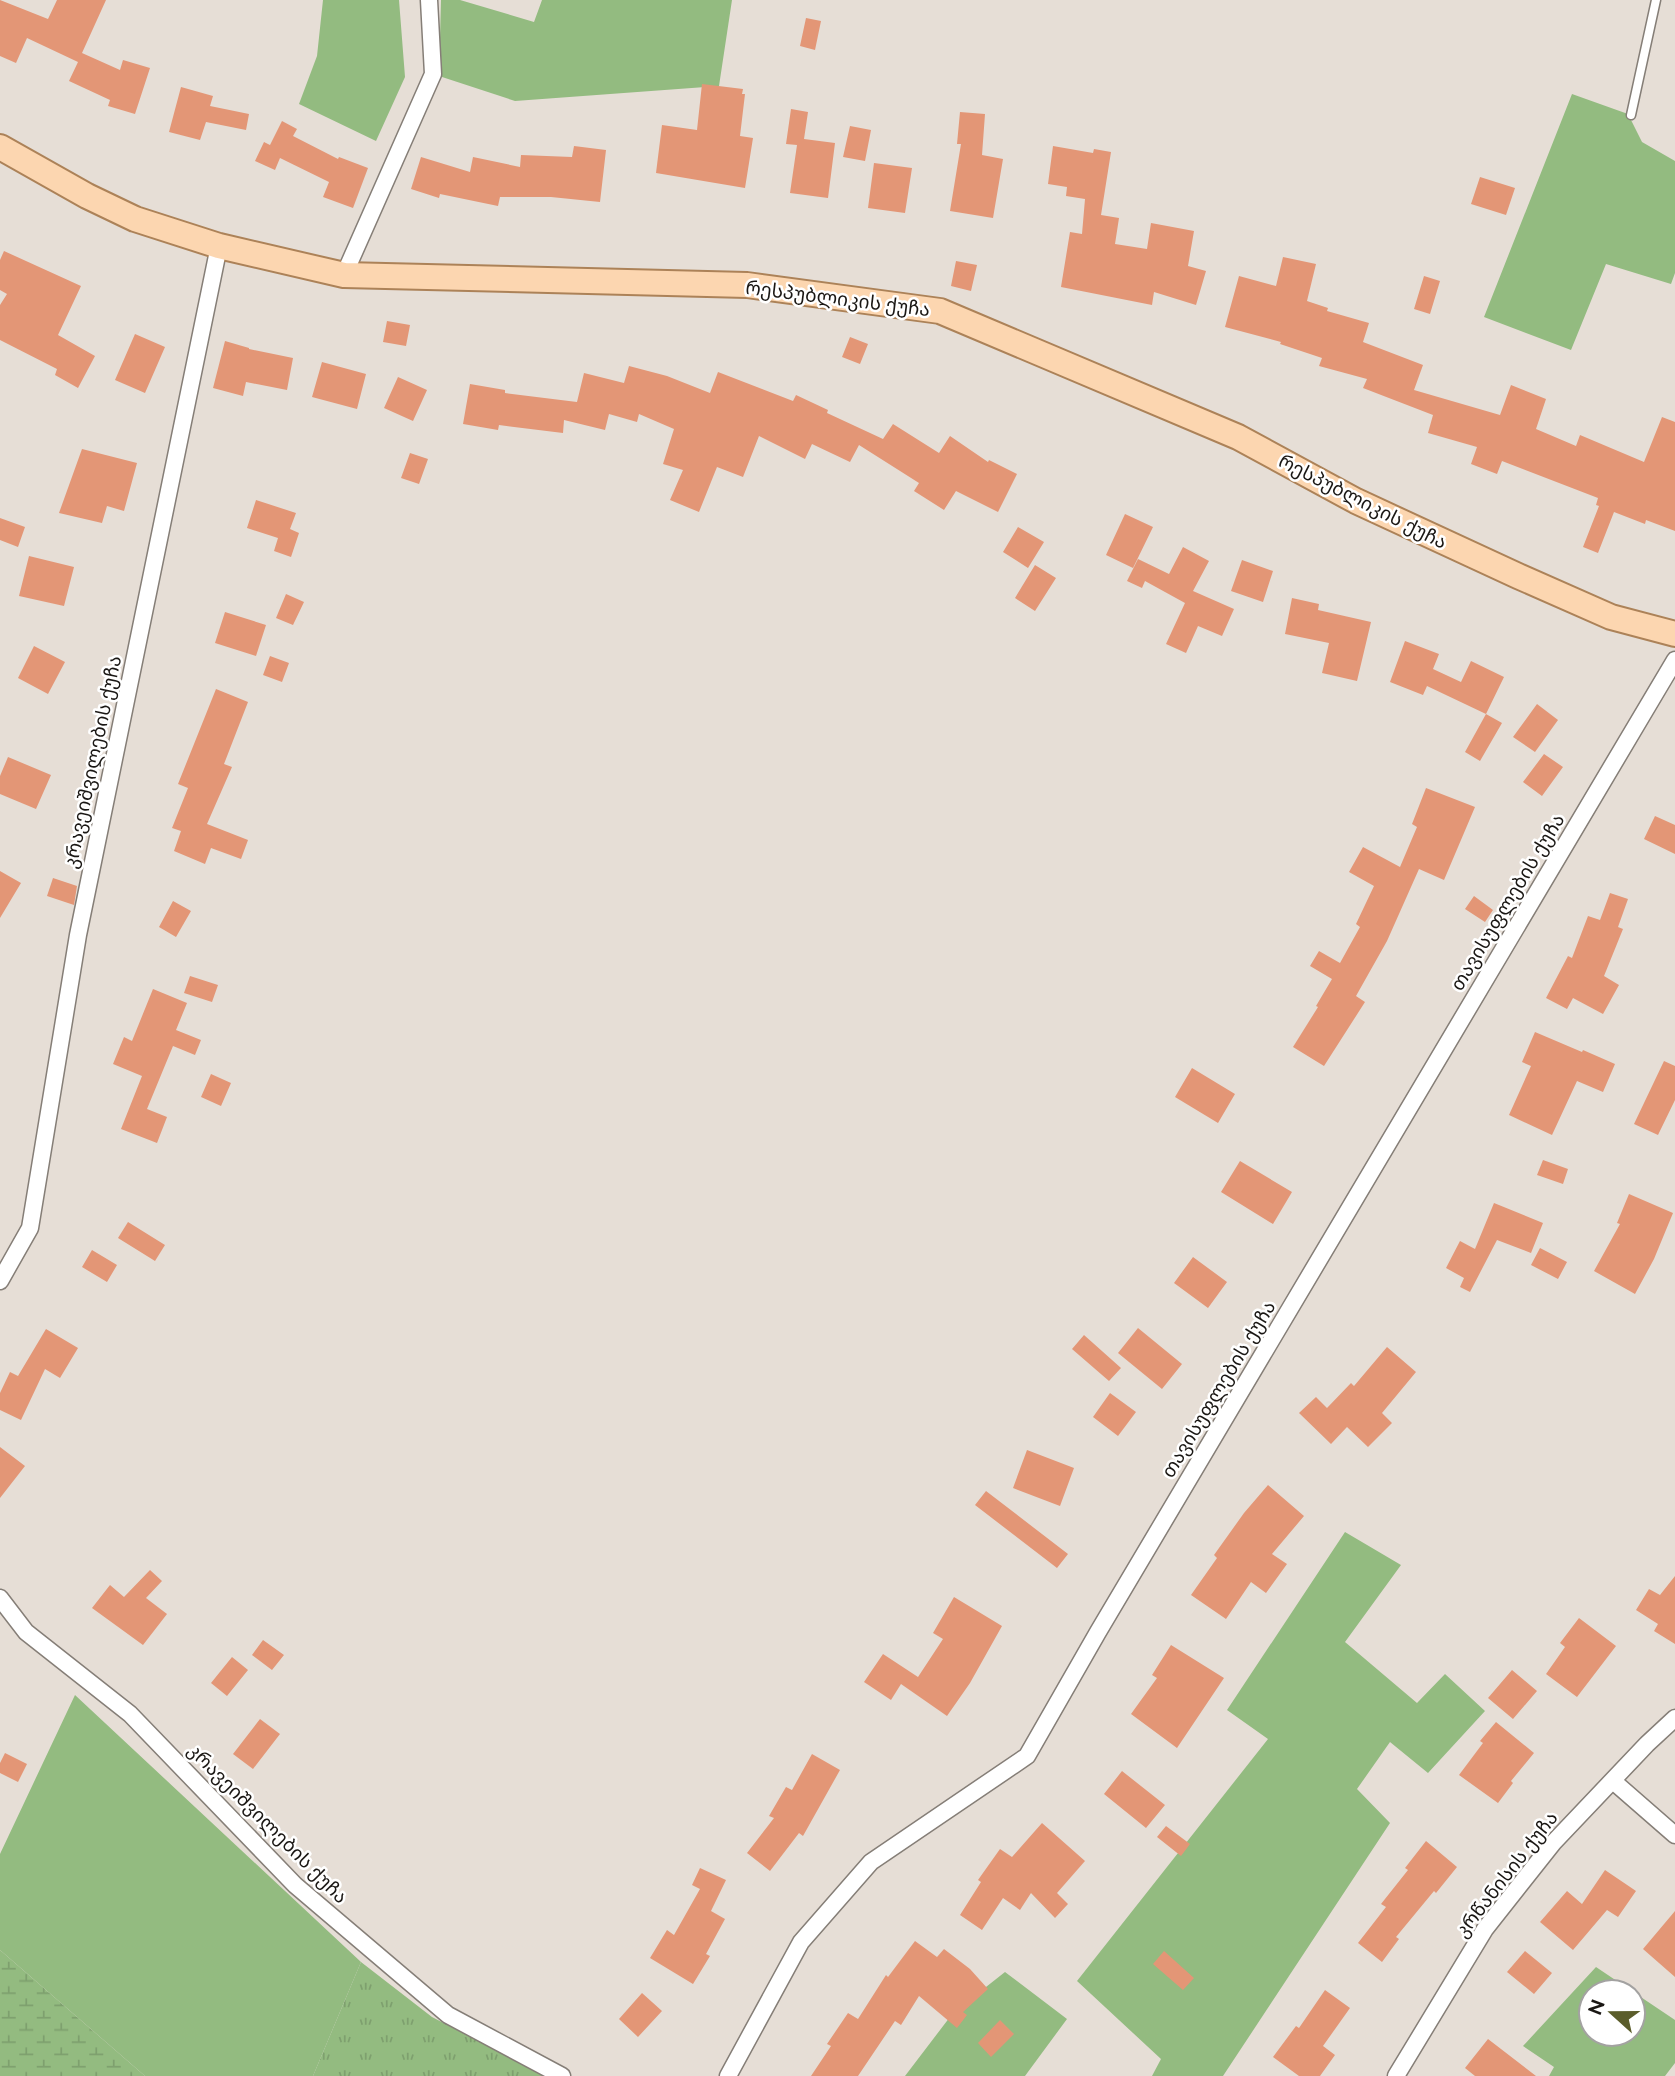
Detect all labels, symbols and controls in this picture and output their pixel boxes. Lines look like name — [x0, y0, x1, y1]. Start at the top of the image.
street label: რესპუბლიკის ქუჩა — [744, 276, 931, 322]
street label: რესპუბლიკის ქუჩა — [1274, 449, 1451, 555]
street label: კრავეიშვილების ქუჩა — [59, 654, 127, 871]
street label: თავისუფლების ქუჩა — [1445, 810, 1570, 995]
street label: თავისუფლების ქუჩა — [1156, 1297, 1281, 1482]
street label: კრავეიშვილების ქუჩა — [182, 1739, 352, 1909]
street label: კრწანისის ქუჩა — [1450, 1807, 1563, 1942]
north arrow — [1577, 1978, 1647, 2048]
text: N — [1583, 1996, 1609, 2018]

